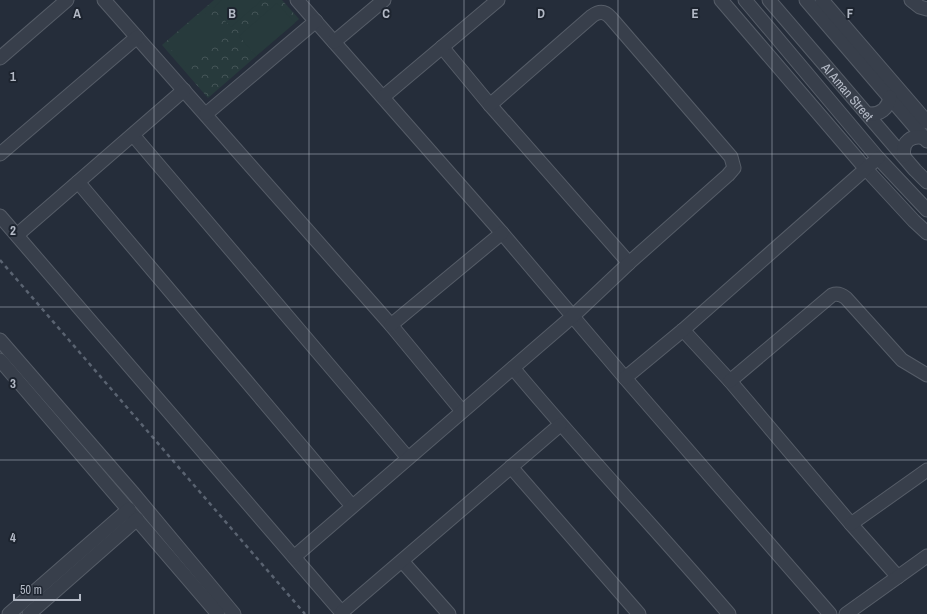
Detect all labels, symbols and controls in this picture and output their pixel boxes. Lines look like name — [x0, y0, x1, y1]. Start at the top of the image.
text: A — [73, 5, 81, 22]
text: B — [228, 5, 236, 22]
text: C — [382, 5, 390, 22]
text: D — [537, 5, 545, 22]
text: E — [691, 5, 699, 22]
text: F — [847, 5, 854, 22]
street label: Al Aman Street — [818, 58, 878, 124]
text: 1 — [10, 68, 16, 85]
text: 2 — [10, 222, 16, 239]
text: 3 — [10, 375, 16, 392]
text: 4 — [10, 529, 16, 546]
scale bar — [14, 576, 80, 602]
text: 50 m — [20, 582, 42, 598]

